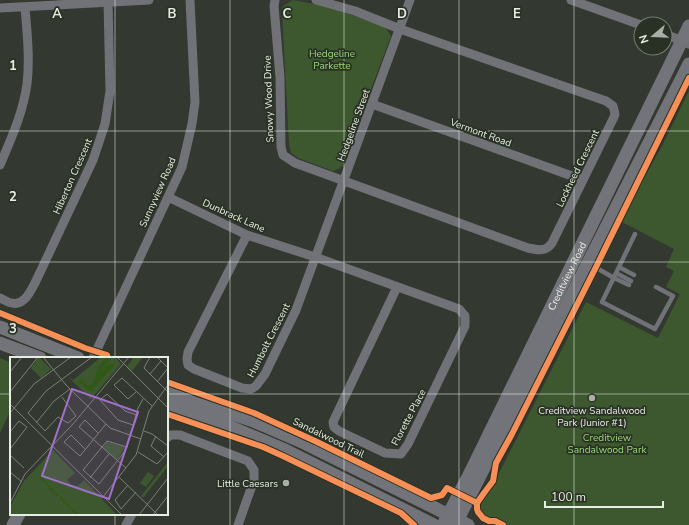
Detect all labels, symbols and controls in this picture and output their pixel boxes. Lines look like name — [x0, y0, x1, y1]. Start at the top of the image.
text: A — [52, 5, 62, 23]
text: B — [168, 5, 177, 23]
text: C — [283, 5, 292, 23]
text: D — [397, 5, 407, 23]
text: E — [513, 5, 521, 23]
north arrow — [633, 16, 673, 56]
text: N — [636, 33, 652, 45]
park label: Hedgeline Parkette — [309, 47, 355, 73]
street label: Snowy Wood Drive — [260, 55, 278, 143]
text: 1 — [9, 57, 17, 75]
street label: Hedgeline Street — [334, 87, 374, 163]
street label: Vermont Road — [447, 115, 513, 151]
street label: Lockheed Crescent — [553, 127, 603, 210]
street label: Hiberton Crescent — [50, 136, 96, 217]
street label: Sunnyview Road — [136, 155, 180, 230]
text: 2 — [9, 188, 17, 206]
street label: Dunbrack Lane — [200, 196, 267, 236]
street label: Creditview Road — [545, 240, 590, 313]
street label: Humbolt Crescent — [244, 301, 294, 380]
text: 3 — [9, 320, 17, 338]
inset map — [10, 357, 168, 515]
street label: Florette Place — [388, 387, 430, 448]
marker: Creditview Sandalwood Park (Junior #1) — [587, 393, 597, 403]
place label: Creditview Sandalwood Park (Junior #1) — [538, 404, 646, 430]
street label: Sandalwood Trail — [290, 414, 367, 461]
park label: Creditview Sandalwood Park — [568, 431, 647, 457]
place label: Little Caesars — [217, 477, 278, 491]
marker: Little Caesars — [281, 478, 291, 488]
scale bar — [545, 483, 663, 509]
text: 100 m — [551, 489, 586, 505]

